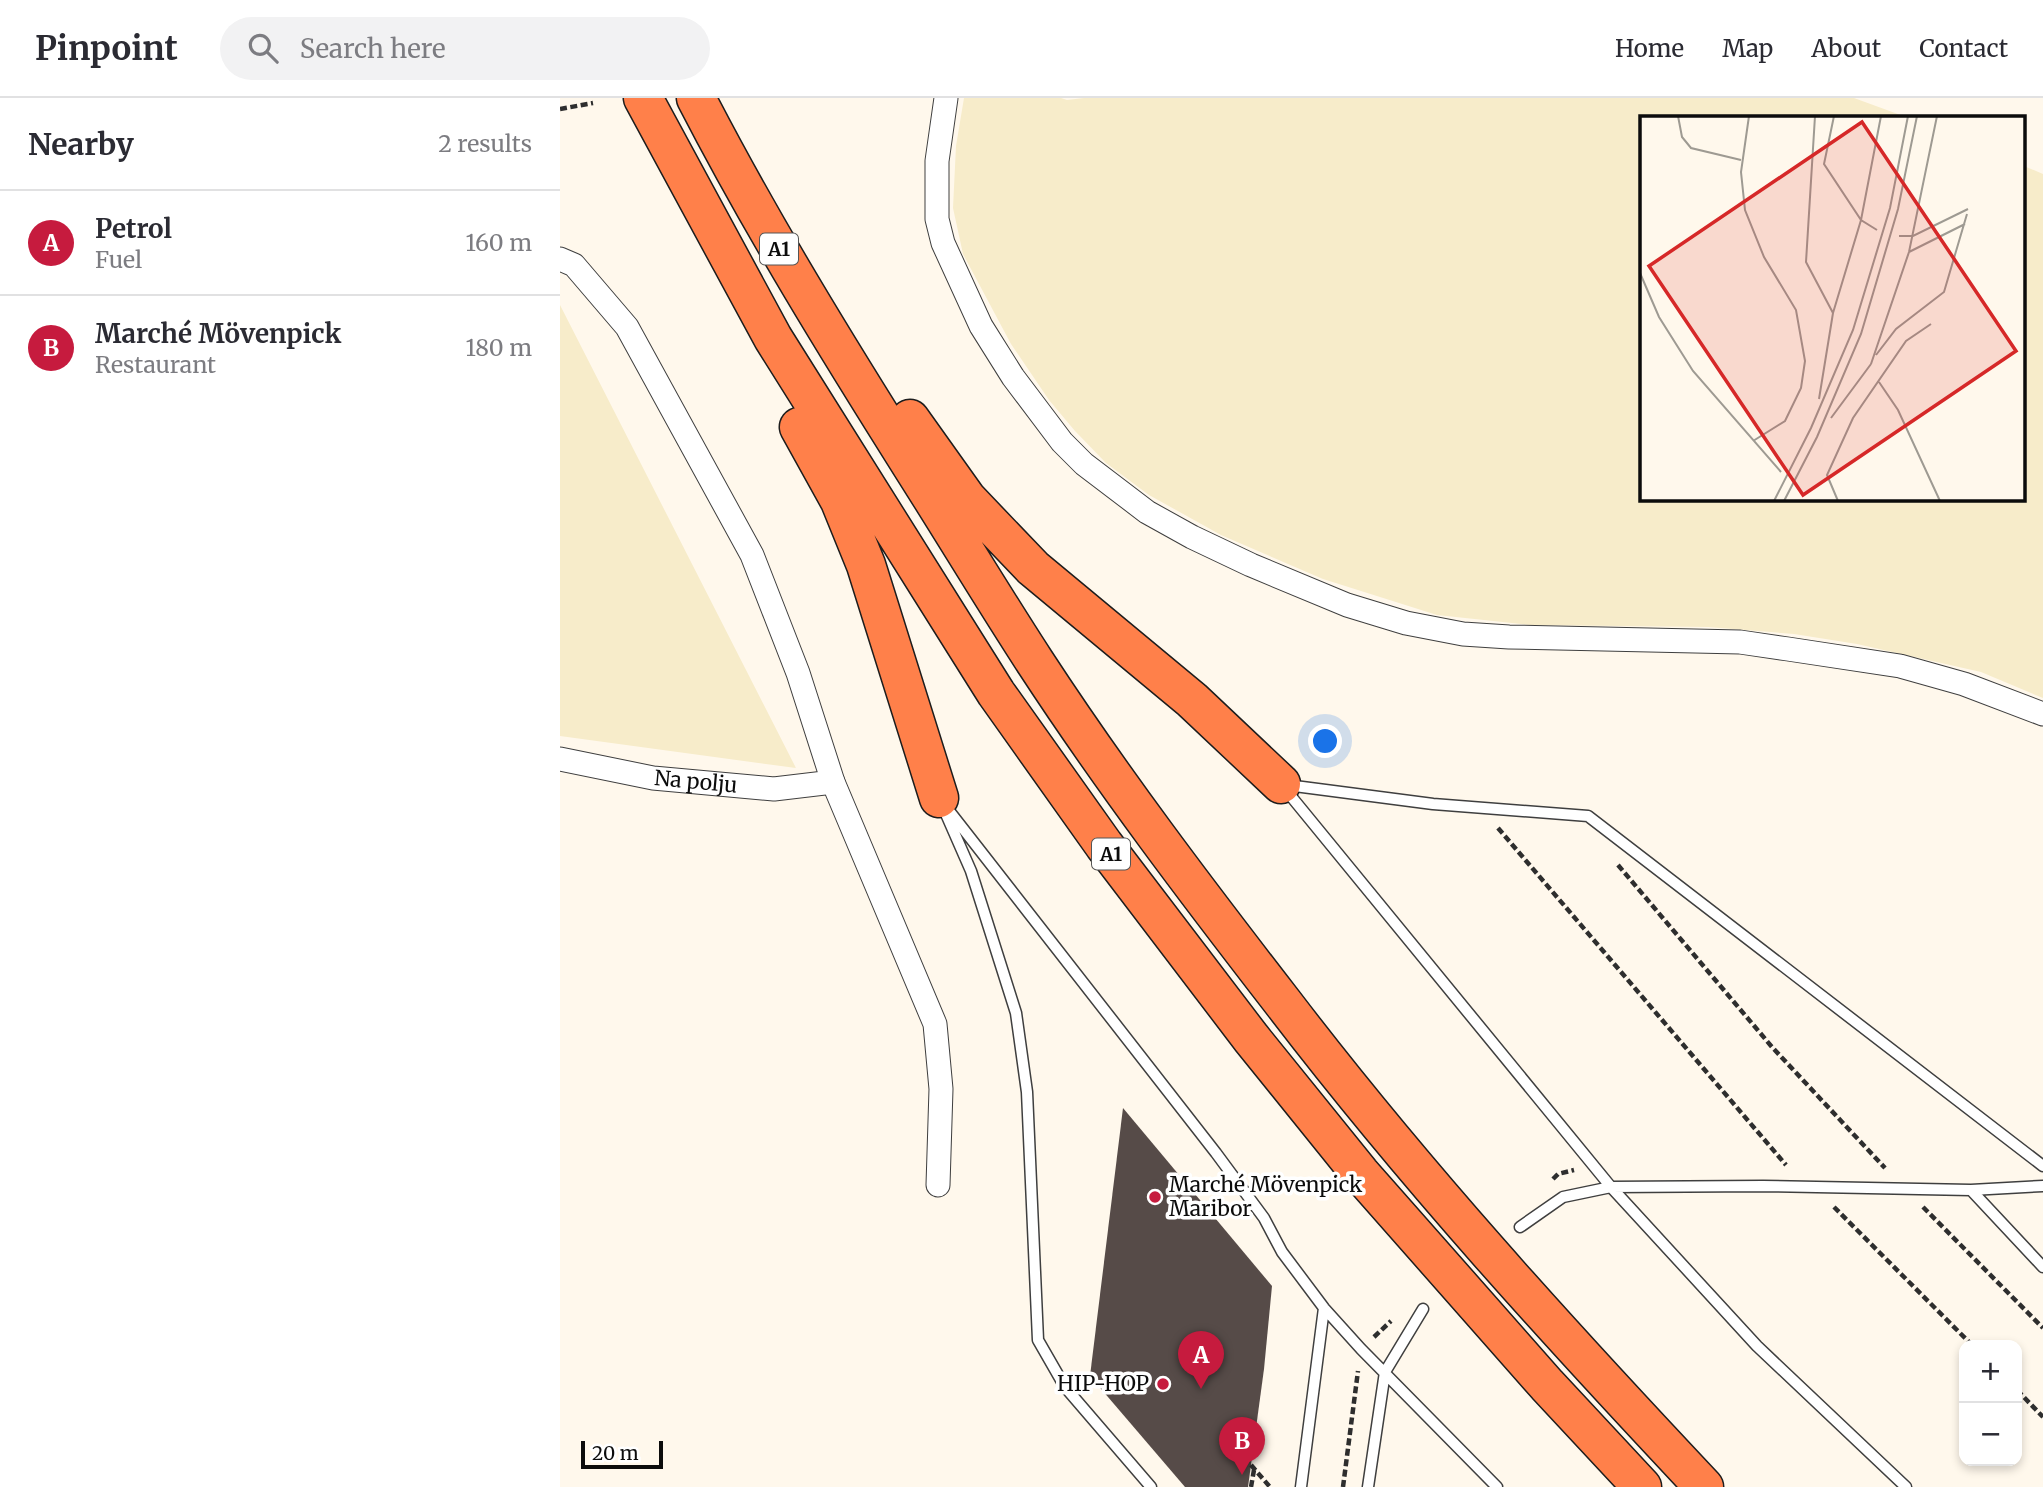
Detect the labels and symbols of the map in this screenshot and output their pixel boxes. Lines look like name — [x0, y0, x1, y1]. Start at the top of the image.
inset map — [1640, 116, 2025, 500]
road number: A1 — [760, 234, 798, 265]
your location — [1308, 724, 1342, 758]
street label: Na polju — [653, 764, 739, 799]
road number: A1 — [1092, 838, 1130, 870]
place label: Marché Mövenpick Maribor — [1169, 1171, 1363, 1222]
marker: Marché Mövenpick Maribor — [1147, 1189, 1163, 1205]
pin: A — [1178, 1331, 1224, 1389]
place label: HIP-HOP — [1057, 1370, 1149, 1397]
marker: HIP-HOP — [1155, 1376, 1171, 1392]
pin: B — [1219, 1417, 1265, 1475]
scale bar — [581, 1438, 663, 1470]

